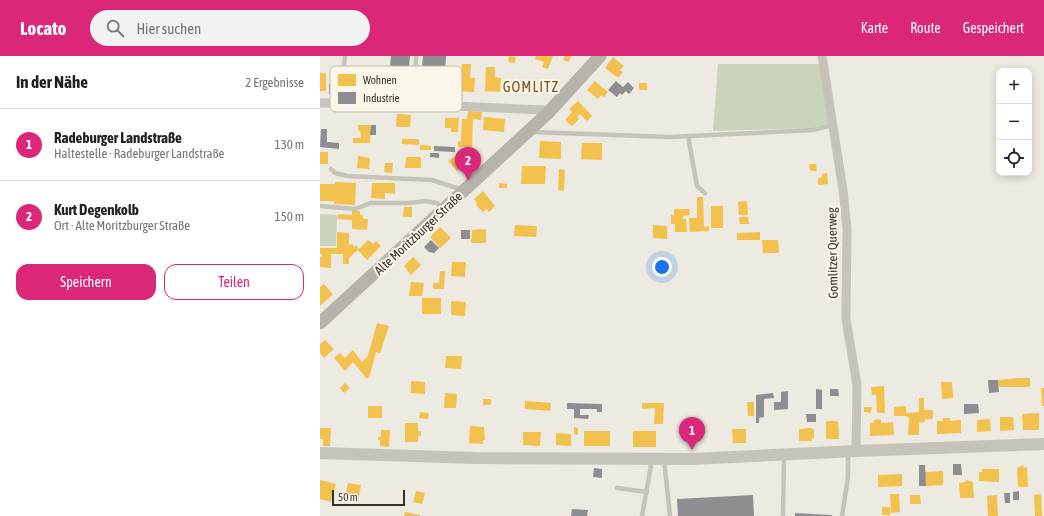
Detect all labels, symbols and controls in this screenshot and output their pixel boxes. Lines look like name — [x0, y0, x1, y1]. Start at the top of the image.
search box — [90, 10, 370, 46]
text: Locato — [20, 17, 66, 39]
icon: search — [104, 17, 126, 39]
text: Hier suchen — [136, 20, 201, 37]
text: Karte — [861, 20, 888, 36]
text: Route — [910, 20, 941, 36]
text: Gespeichert — [963, 20, 1024, 36]
legend — [330, 66, 462, 112]
map controls — [996, 68, 1032, 176]
button: + — [996, 68, 1032, 104]
text: In der Nähe — [16, 72, 88, 92]
text: Wohnen — [363, 74, 397, 86]
text: 2 Ergebnisse — [245, 75, 304, 90]
district label: GOMLITZ — [503, 78, 559, 95]
text: Industrie — [363, 92, 400, 104]
button: − — [996, 104, 1032, 140]
text: Radeburger Landstraße — [54, 129, 182, 146]
text: 1 — [26, 137, 32, 152]
text: 130 m — [275, 137, 304, 152]
button: locate — [996, 140, 1032, 176]
text: Haltestelle · Radeburger Landstraße — [54, 146, 225, 161]
pin: 2 — [455, 147, 481, 180]
street label: Alte Moritzburger Straße — [371, 189, 465, 278]
text: Kurt Degenkolb — [54, 201, 139, 218]
street label: Gomlitzer Querweg — [824, 207, 841, 299]
text: 2 — [26, 209, 32, 224]
text: 150 m — [275, 209, 304, 224]
text: Ort · Alte Moritzburger Straße — [54, 218, 190, 233]
your location — [652, 257, 672, 277]
button: Speichern — [16, 264, 156, 300]
button: Teilen — [164, 264, 304, 300]
pin: 1 — [679, 417, 705, 450]
scale bar — [332, 488, 405, 507]
text: 50 m — [338, 491, 358, 503]

